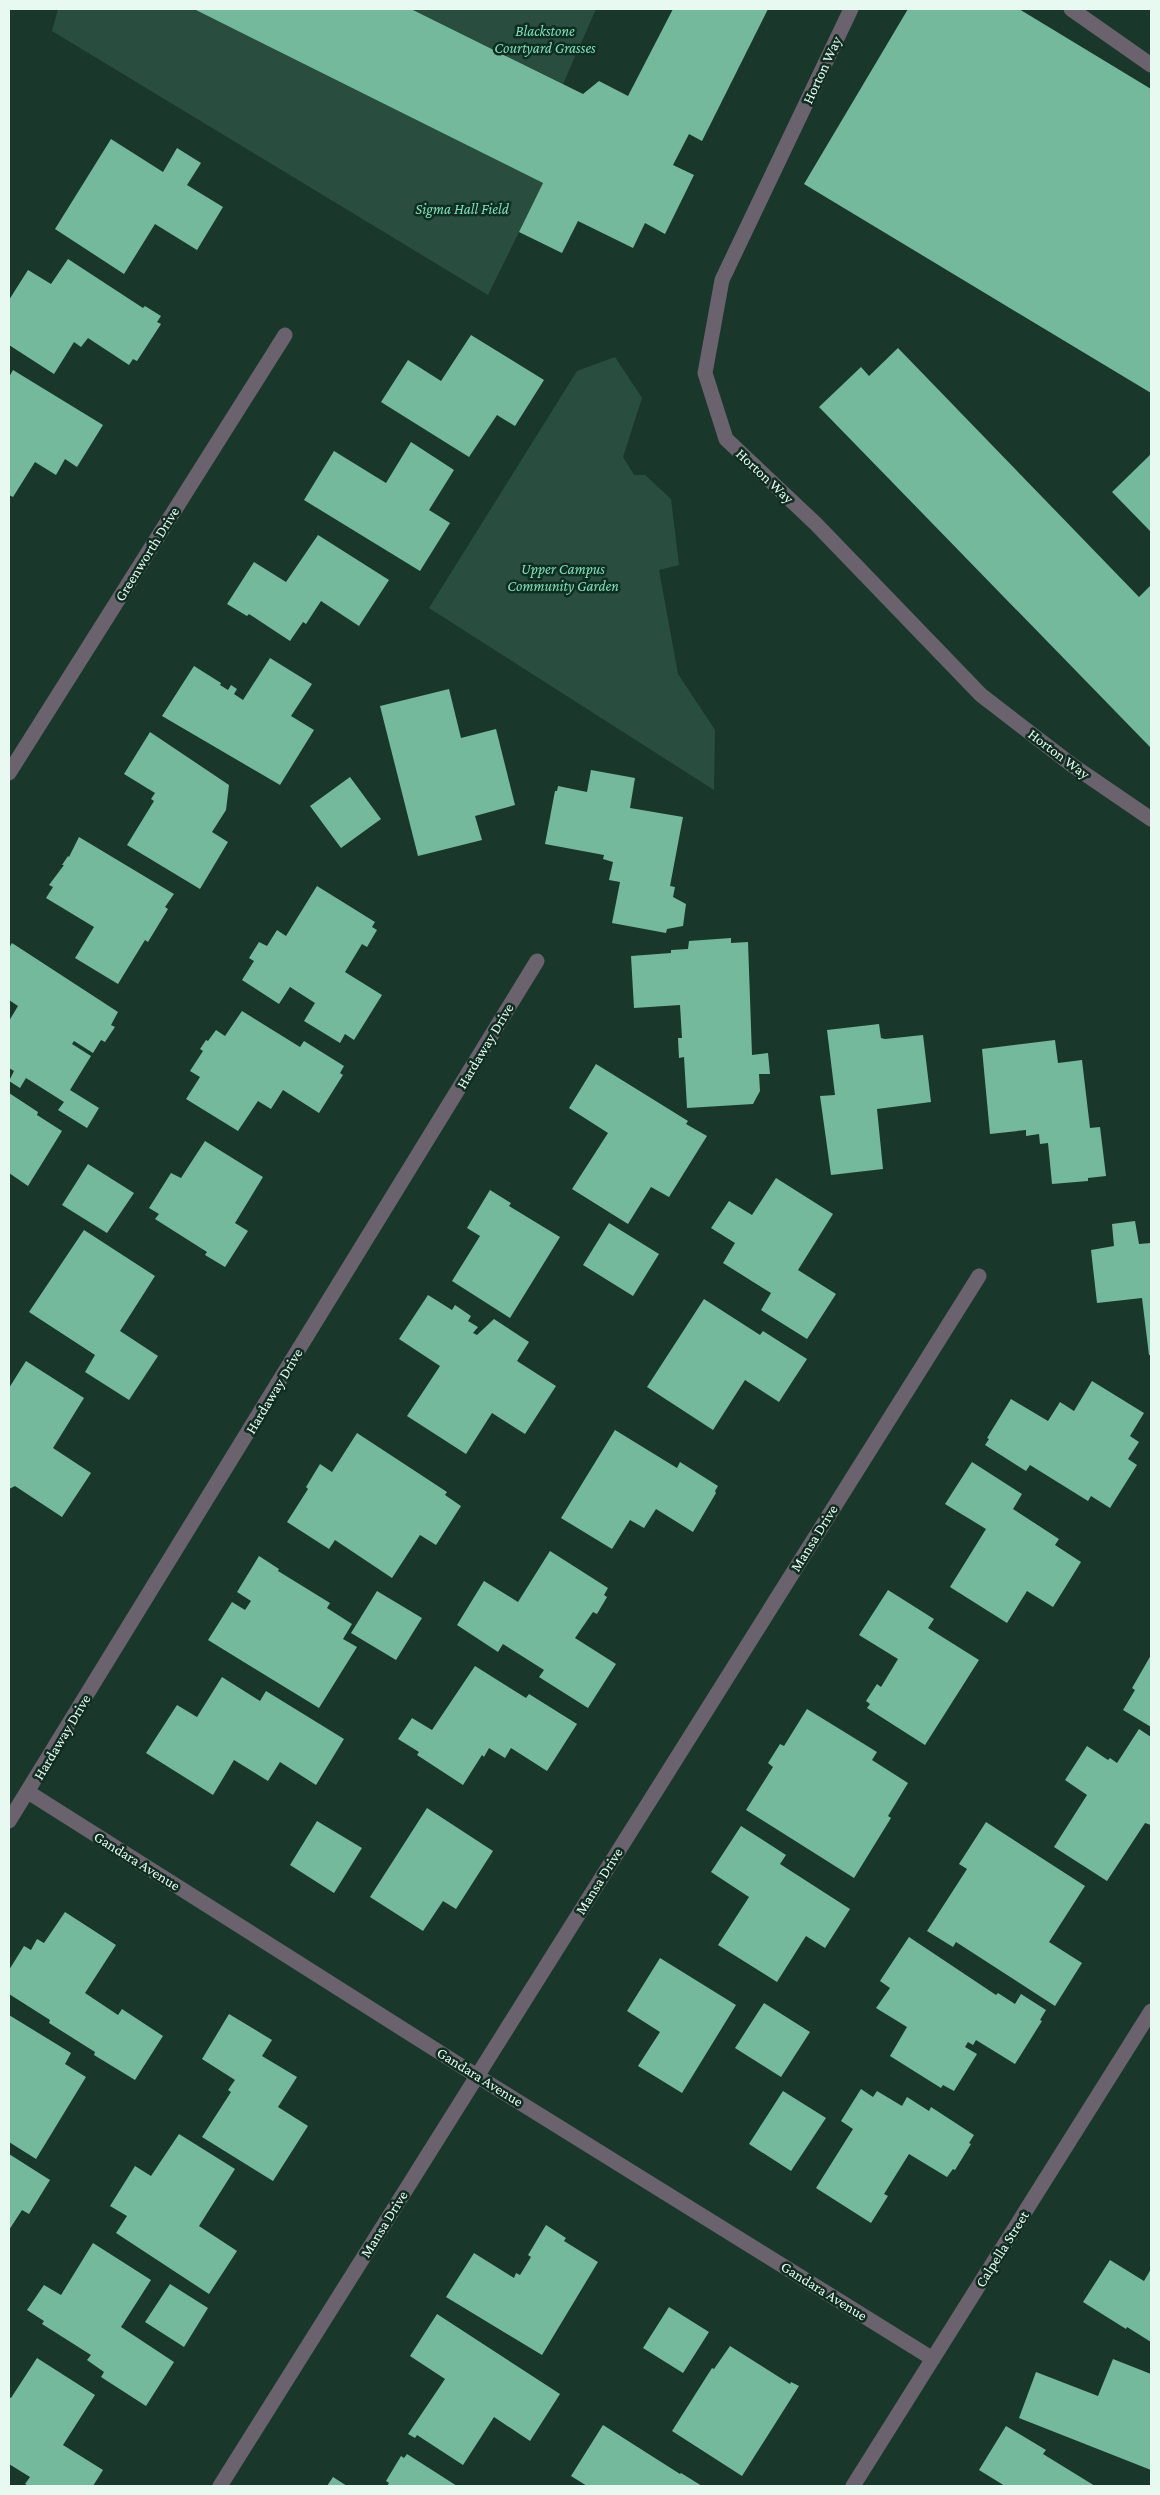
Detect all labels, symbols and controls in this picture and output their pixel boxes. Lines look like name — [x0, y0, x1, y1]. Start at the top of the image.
park label: Blackstone Courtyard Grasses — [494, 23, 596, 57]
street label: Horton Way — [799, 34, 846, 107]
park label: Sigma Hall Field — [415, 201, 510, 218]
street label: Horton Way — [732, 445, 797, 507]
street label: Greenworth Drive — [112, 504, 183, 604]
park label: Upper Campus Community Garden — [507, 561, 619, 595]
street label: Horton Way — [1025, 726, 1093, 783]
street label: Hardaway Drive — [453, 1000, 518, 1092]
street label: Hardaway Drive — [242, 1345, 307, 1437]
street label: Mansa Drive — [787, 1501, 841, 1574]
street label: Hardaway Drive — [30, 1691, 95, 1783]
street label: Gandara Avenue — [91, 1828, 183, 1894]
street label: Mansa Drive — [572, 1844, 626, 1917]
street label: Gandara Avenue — [434, 2044, 526, 2110]
street label: Mansa Drive — [357, 2187, 411, 2260]
street label: Calpella Street — [972, 2207, 1033, 2291]
street label: Gandara Avenue — [778, 2258, 870, 2324]

